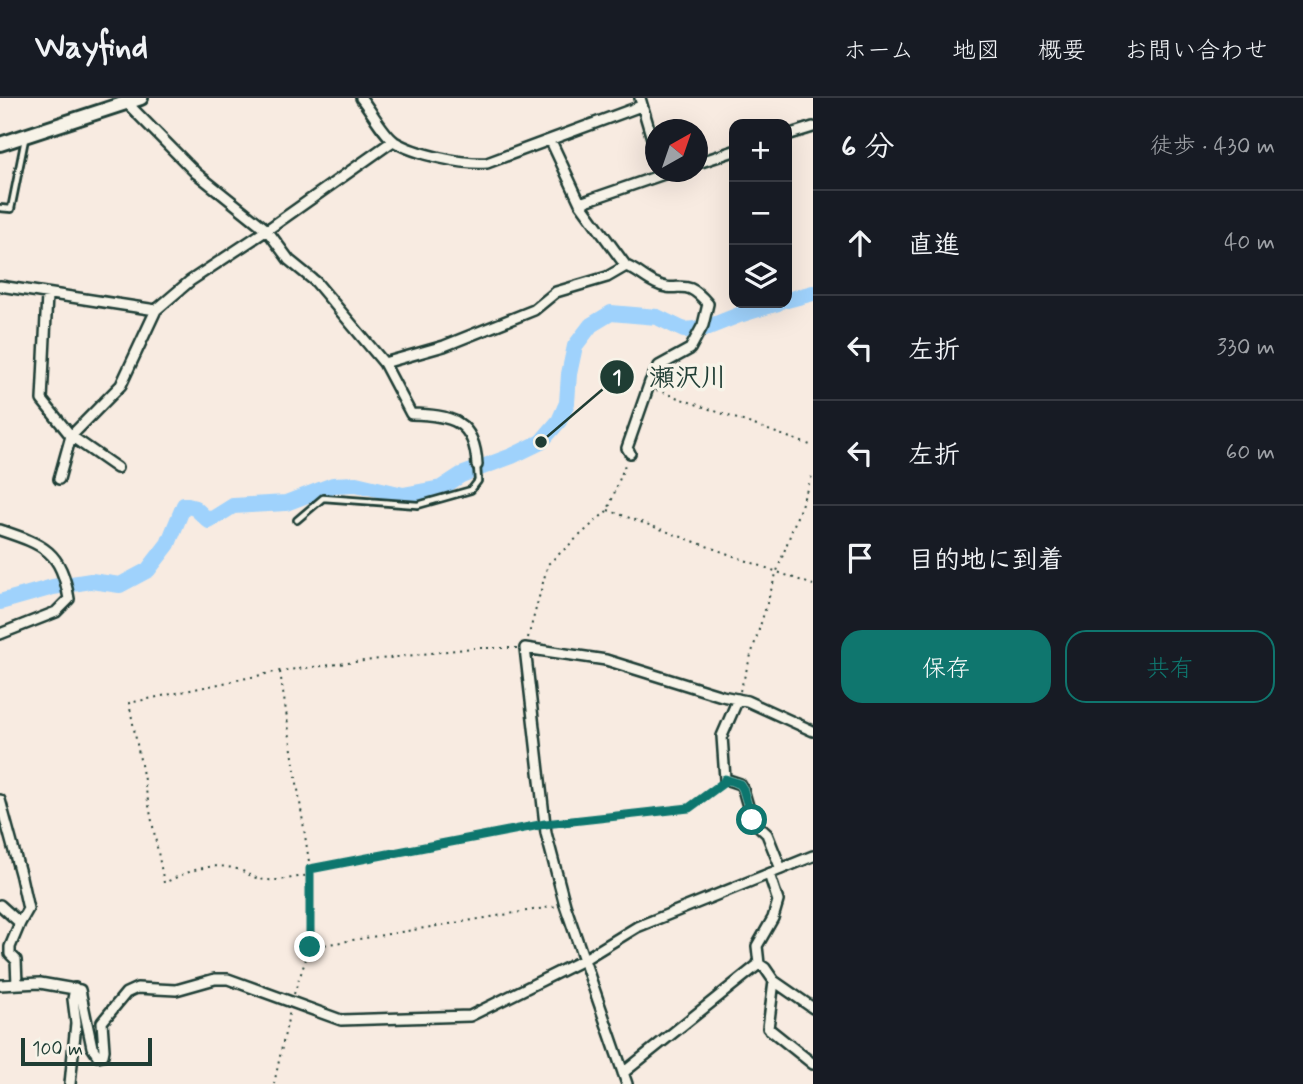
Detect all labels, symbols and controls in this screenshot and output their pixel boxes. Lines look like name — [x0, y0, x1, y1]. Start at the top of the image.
text: Wayfind — [35, 26, 148, 70]
text: ホーム — [843, 36, 914, 67]
text: 地図 — [952, 36, 1000, 67]
text: 概要 — [1038, 36, 1086, 67]
text: お問い合わせ — [1124, 36, 1268, 67]
north arrow — [645, 119, 708, 182]
map controls — [729, 119, 792, 308]
button: + — [729, 119, 792, 182]
text: 6 分 — [841, 128, 894, 167]
text: 徒歩 · 430 m — [1150, 132, 1275, 162]
button: − — [729, 182, 792, 245]
icon: ahead — [841, 224, 879, 262]
text: 40 m — [1224, 228, 1275, 258]
text: 直進 — [908, 229, 960, 263]
button: layers — [729, 245, 792, 308]
icon: left — [841, 329, 879, 367]
text: 330 m — [1217, 333, 1275, 363]
text: 左折 — [908, 334, 960, 368]
callout: 瀬沢川 — [600, 354, 741, 401]
text: 瀬沢川 — [649, 362, 727, 396]
text: 1 — [612, 364, 622, 392]
icon: left — [841, 434, 879, 472]
text: 60 m — [1226, 438, 1275, 468]
text: 左折 — [908, 439, 960, 473]
icon: arrive — [841, 539, 879, 577]
text: 目的地に到着 — [908, 544, 1064, 578]
button: 保存 — [841, 630, 1051, 703]
button: 共有 — [1065, 630, 1275, 703]
route start — [736, 804, 767, 835]
route end — [294, 931, 325, 962]
scale bar — [21, 1035, 152, 1067]
text: 100 m — [32, 1037, 83, 1062]

